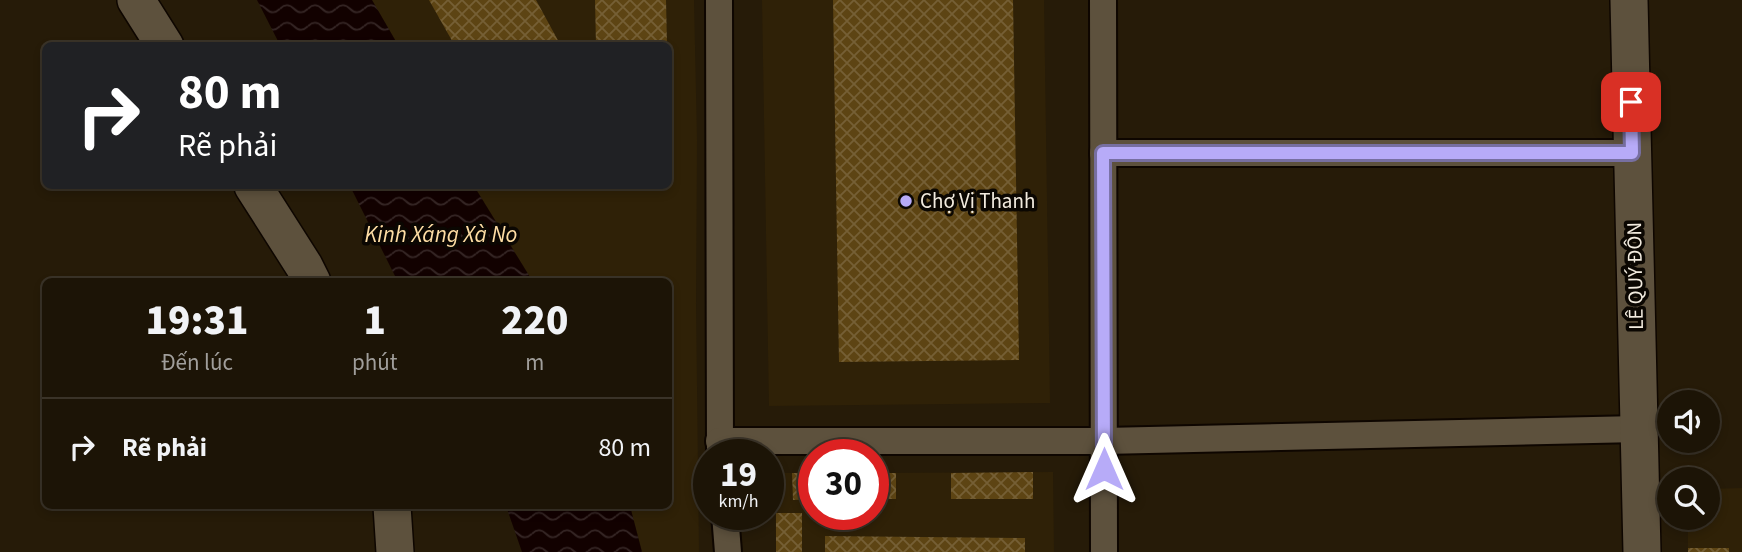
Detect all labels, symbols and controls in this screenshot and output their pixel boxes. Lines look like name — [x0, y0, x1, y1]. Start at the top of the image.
text: 80 m — [178, 58, 282, 128]
icon: right — [63, 70, 154, 161]
pin — [1601, 72, 1661, 132]
icon: arrive — [1612, 83, 1650, 121]
text: Rẽ phải — [178, 123, 277, 169]
place label: Chợ Vị Thanh — [920, 186, 1035, 216]
marker: Chợ Vị Thanh — [898, 193, 914, 209]
water label: Kinh Xáng Xà No — [365, 218, 517, 251]
street label: LÊ QUÝ ĐÔN — [1619, 222, 1651, 330]
text: 19:31 — [146, 291, 248, 351]
text: 1 — [363, 291, 386, 351]
text: 220 — [501, 291, 568, 351]
text: Đến lúc — [161, 346, 233, 379]
text: phút — [352, 346, 398, 379]
text: m — [525, 346, 544, 379]
map controls — [1657, 390, 1720, 530]
button: sound — [1657, 390, 1720, 453]
icon: right — [63, 428, 101, 466]
text: Rẽ phải — [122, 429, 207, 466]
text: 80 m — [598, 429, 651, 466]
position arrow — [1067, 432, 1141, 506]
speed limit sign: 30 — [798, 439, 889, 530]
text: 19 — [720, 450, 757, 500]
button: search — [1657, 467, 1720, 530]
text: km/h — [719, 489, 758, 514]

